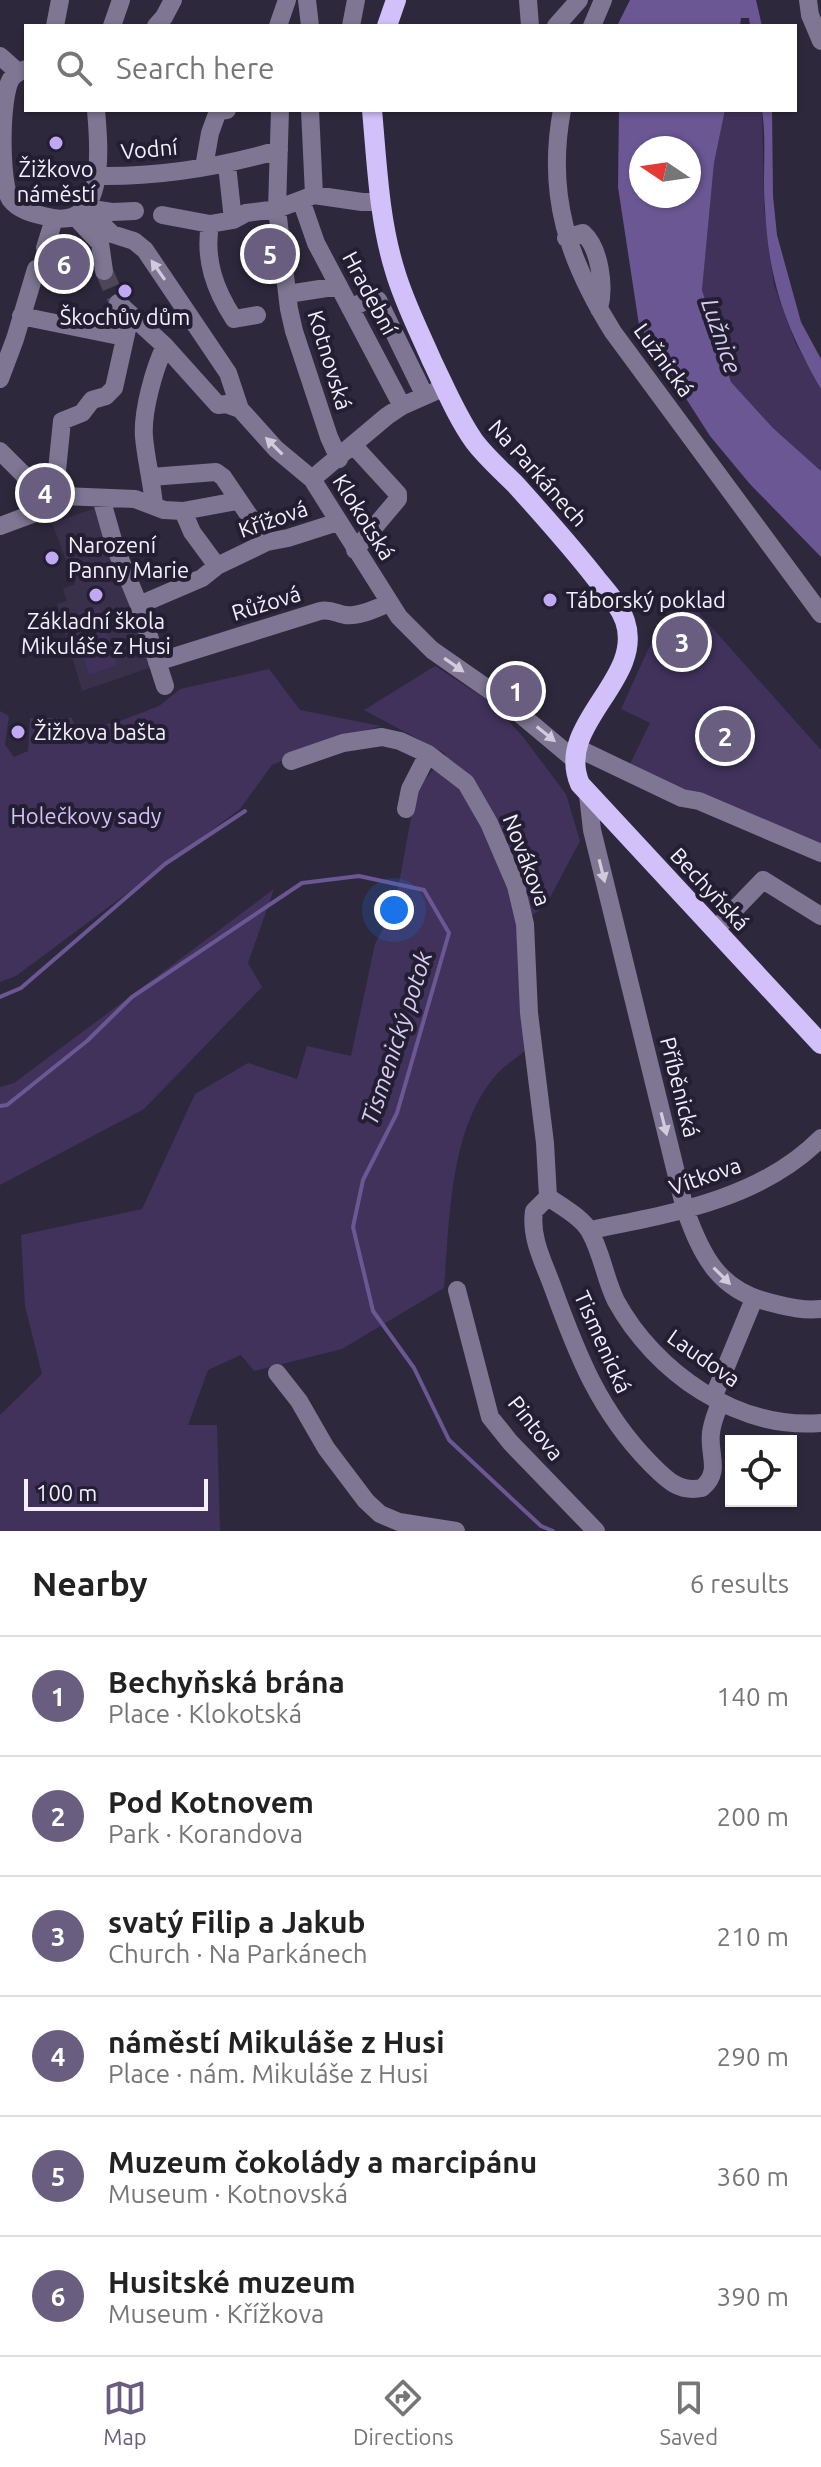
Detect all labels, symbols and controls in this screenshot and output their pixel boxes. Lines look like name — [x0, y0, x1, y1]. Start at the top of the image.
search box — [24, 24, 797, 112]
icon: search — [52, 46, 96, 90]
text: Search here — [116, 51, 275, 85]
marker: Žižkovo náměstí — [47, 134, 65, 152]
street label: Vodní — [120, 134, 179, 163]
north arrow — [629, 136, 701, 208]
place label: Žižkovo náměstí — [17, 155, 96, 206]
pin: 5 — [244, 224, 296, 284]
pin: 6 — [38, 234, 90, 294]
street label: Hradební — [338, 247, 403, 339]
one-way arrow — [151, 260, 166, 281]
marker: Škochův dům — [116, 282, 134, 300]
water label: Lužnice — [696, 295, 747, 377]
place label: Škochův dům — [60, 304, 190, 329]
street label: Kotnovská — [304, 307, 357, 413]
street label: Lužnická — [629, 318, 699, 401]
street label: Na Parkánech — [484, 414, 593, 531]
one-way arrow — [265, 437, 284, 456]
pin: 4 — [19, 463, 71, 523]
street label: Klokotská — [328, 469, 401, 564]
street label: Křížová — [235, 495, 311, 542]
place label: Narození Panny Marie — [68, 532, 189, 582]
marker: Narození Panny Marie — [43, 549, 61, 567]
street label: Růžová — [228, 580, 303, 625]
marker: Základní škola Mikuláše z Husi — [87, 586, 105, 604]
place label: Táborský poklad — [566, 587, 726, 612]
marker: Táborský poklad — [541, 591, 559, 609]
place label: Základní škola Mikuláše z Husi — [21, 608, 171, 658]
pin: 3 — [656, 612, 708, 672]
one-way arrow — [443, 657, 464, 672]
pin: 1 — [490, 661, 542, 721]
pin: 2 — [699, 706, 751, 766]
place label: Žižkova bašta — [34, 718, 166, 744]
marker: Žižkova bašta — [9, 723, 27, 741]
one-way arrow — [536, 725, 556, 742]
park label: Holečkovy sady — [11, 803, 162, 828]
street label: Novákova — [499, 810, 556, 909]
street label: Bechyňská — [666, 842, 755, 935]
one-way arrow — [596, 859, 609, 884]
your location — [374, 890, 414, 930]
water label: Tismenický potok — [356, 947, 438, 1128]
street label: Příběnická — [656, 1034, 705, 1140]
one-way arrow — [658, 1111, 671, 1136]
street label: Vítkova — [666, 1152, 744, 1199]
one-way arrow — [712, 1267, 731, 1285]
street label: Tismenická — [570, 1287, 637, 1397]
street label: Laudova — [663, 1324, 745, 1392]
street label: Pintova — [504, 1391, 569, 1465]
map controls — [725, 1435, 797, 1507]
button: locate — [725, 1435, 797, 1507]
scale bar — [24, 1475, 208, 1511]
text: 100 m — [36, 1480, 97, 1505]
text: Nearby — [32, 1564, 147, 1602]
text: 6 results — [690, 1569, 789, 1598]
text: Bechyňská brána — [108, 1665, 345, 1699]
text: 1 — [51, 1682, 65, 1711]
text: 140 m — [717, 1682, 789, 1711]
text: Place · Klokotská — [108, 1699, 302, 1728]
text: Pod Kotnovem — [108, 1785, 314, 1819]
text: 2 — [51, 1802, 65, 1831]
text: 200 m — [717, 1802, 789, 1831]
text: Park · Korandova — [108, 1819, 303, 1848]
text: svatý Filip a Jakub — [108, 1905, 366, 1939]
text: 3 — [51, 1922, 65, 1951]
text: 210 m — [717, 1922, 789, 1951]
text: Church · Na Parkánech — [108, 1939, 368, 1968]
text: náměstí Mikuláše z Husi — [108, 2025, 445, 2059]
text: 4 — [51, 2042, 65, 2071]
text: 290 m — [717, 2042, 789, 2071]
text: Place · nám. Mikuláše z Husi — [108, 2059, 429, 2088]
text: Muzeum čokolády a marcipánu — [108, 2145, 537, 2179]
text: 5 — [51, 2162, 65, 2191]
text: 360 m — [717, 2162, 789, 2191]
text: Museum · Kotnovská — [108, 2179, 348, 2208]
text: Husitské muzeum — [108, 2265, 356, 2299]
text: 6 — [51, 2282, 65, 2311]
text: 390 m — [717, 2282, 789, 2311]
text: Museum · Křížkova — [108, 2299, 324, 2328]
tab: Map — [103, 2376, 147, 2449]
tab: Directions — [353, 2376, 454, 2449]
tab: Saved — [659, 2376, 718, 2449]

